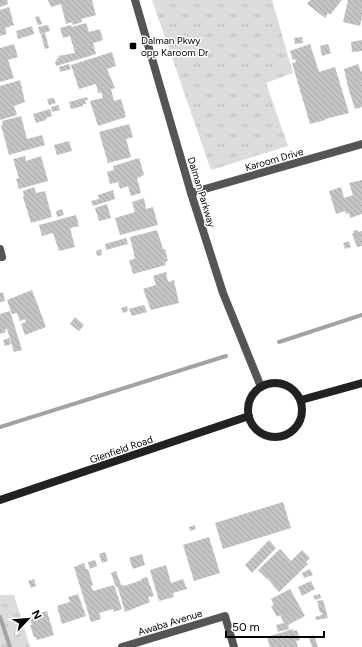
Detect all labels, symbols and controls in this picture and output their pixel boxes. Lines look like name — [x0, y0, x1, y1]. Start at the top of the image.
place label: Dalman Pkwy opp Karoom Dr — [141, 34, 209, 59]
marker: Dalman Pkwy opp Karoom Dr — [128, 41, 138, 51]
street label: Karoom Drive — [243, 145, 305, 174]
street label: Dalman Parkway — [185, 155, 219, 230]
street label: Glenfield Road — [88, 433, 155, 466]
north arrow — [8, 599, 48, 639]
street label: Awaba Avenue — [136, 606, 204, 638]
text: N — [29, 608, 44, 622]
scale bar — [226, 613, 324, 639]
text: 50 m — [232, 620, 260, 634]

